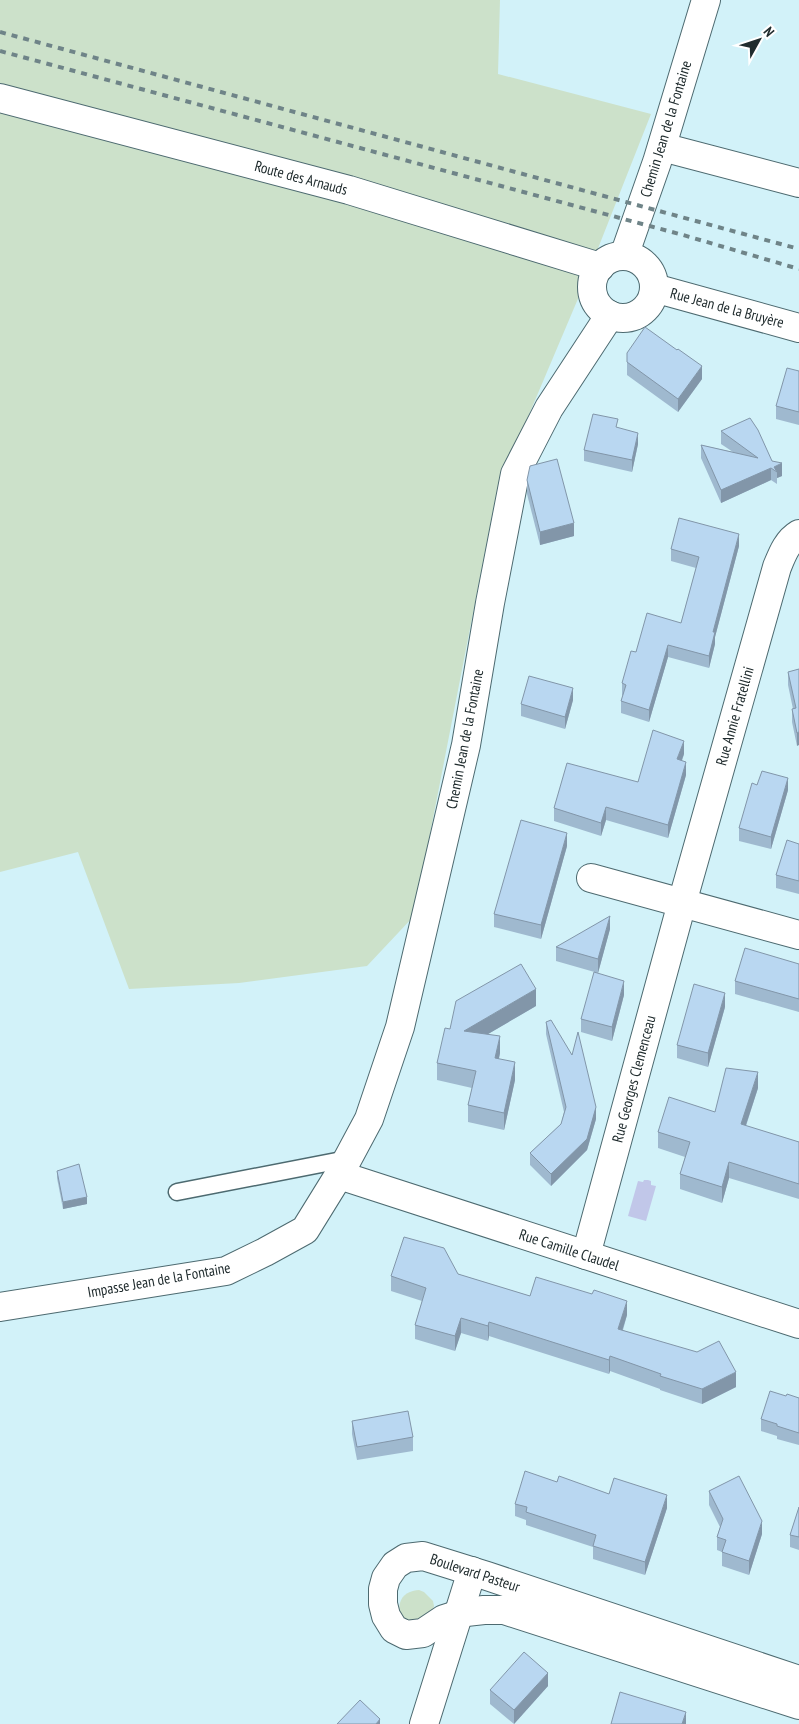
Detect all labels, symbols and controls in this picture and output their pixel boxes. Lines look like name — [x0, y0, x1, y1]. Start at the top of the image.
north arrow — [734, 15, 784, 65]
text: N — [760, 23, 778, 40]
street label: Chemin Jean de la Fontaine — [636, 58, 695, 200]
street label: Route des Arnauds — [253, 156, 350, 199]
street label: Rue Jean de la Bruyère — [668, 283, 786, 332]
street label: Rue Annie Fratellini — [711, 664, 758, 768]
street label: Chemin Jean de la Fontaine — [442, 667, 487, 810]
street label: Rue Georges Clemenceau — [607, 1013, 660, 1145]
street label: Rue Camille Claudel — [517, 1224, 622, 1275]
street label: Impasse Jean de la Fontaine — [86, 1258, 232, 1301]
street label: Boulevard Pasteur — [428, 1549, 523, 1596]

